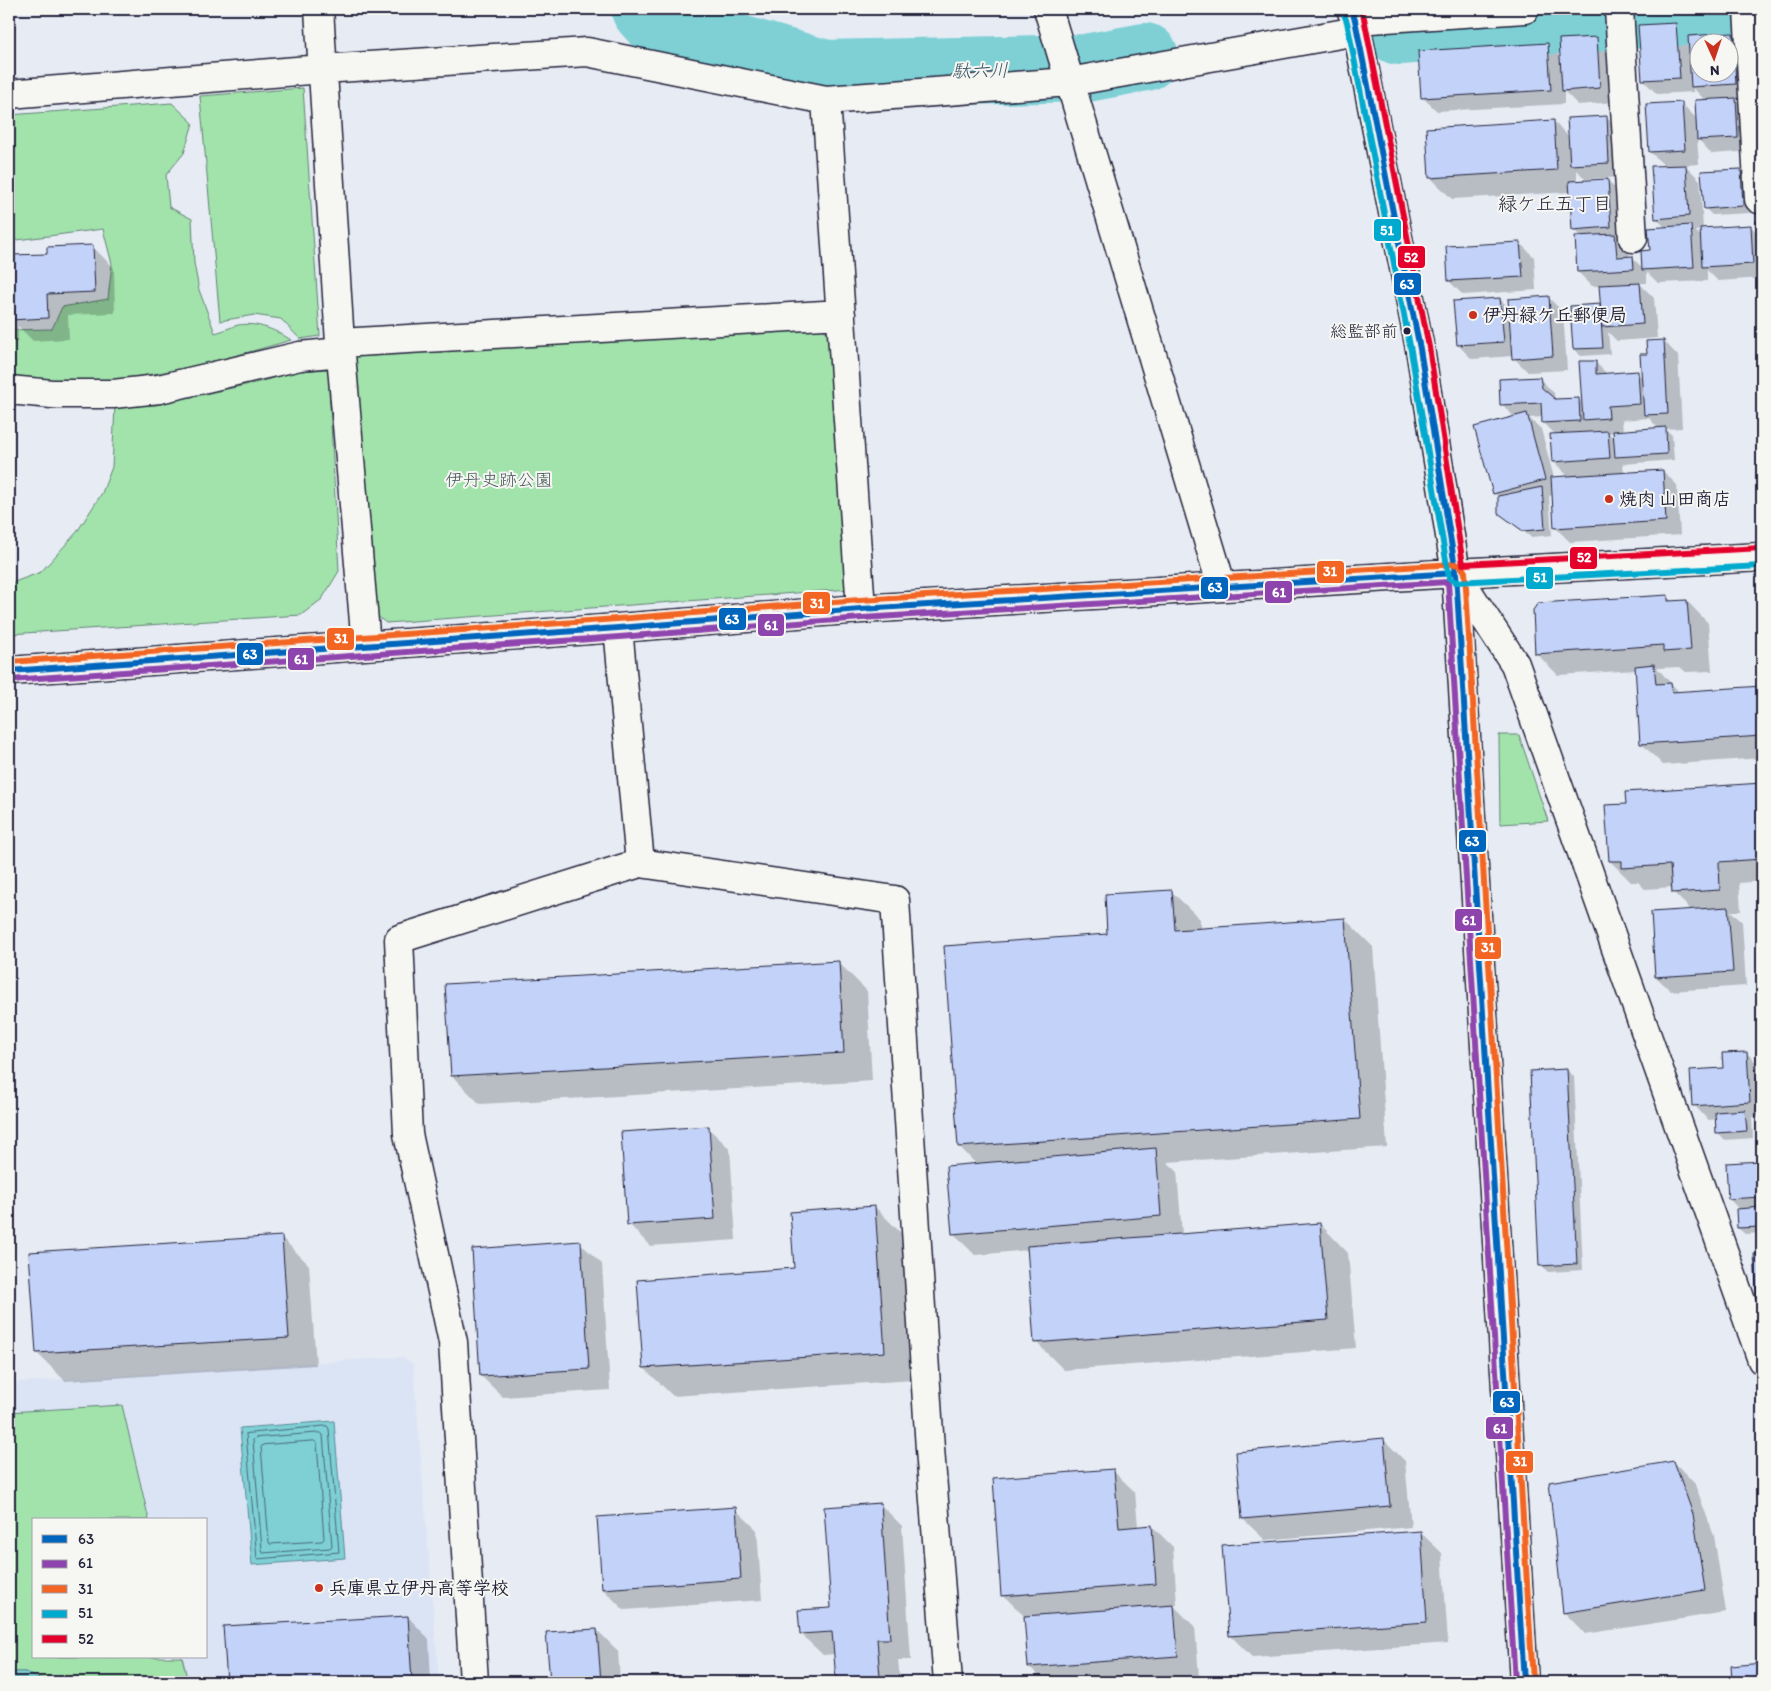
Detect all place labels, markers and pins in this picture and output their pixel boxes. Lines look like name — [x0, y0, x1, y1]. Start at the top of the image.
place label: 伊丹緑ケ丘郵便局 — [1483, 304, 1627, 326]
marker: 伊丹緑ケ丘郵便局 — [1467, 309, 1479, 321]
place label: 総監部前 — [1330, 321, 1398, 341]
marker: 総監部前 — [1402, 326, 1412, 336]
place label: 焼肉 山田商店 — [1619, 488, 1731, 510]
marker: 焼肉 山田商店 — [1603, 493, 1615, 505]
place label: 兵庫県立伊丹高等学校 — [329, 1577, 509, 1599]
marker: 兵庫県立伊丹高等学校 — [313, 1582, 325, 1594]

